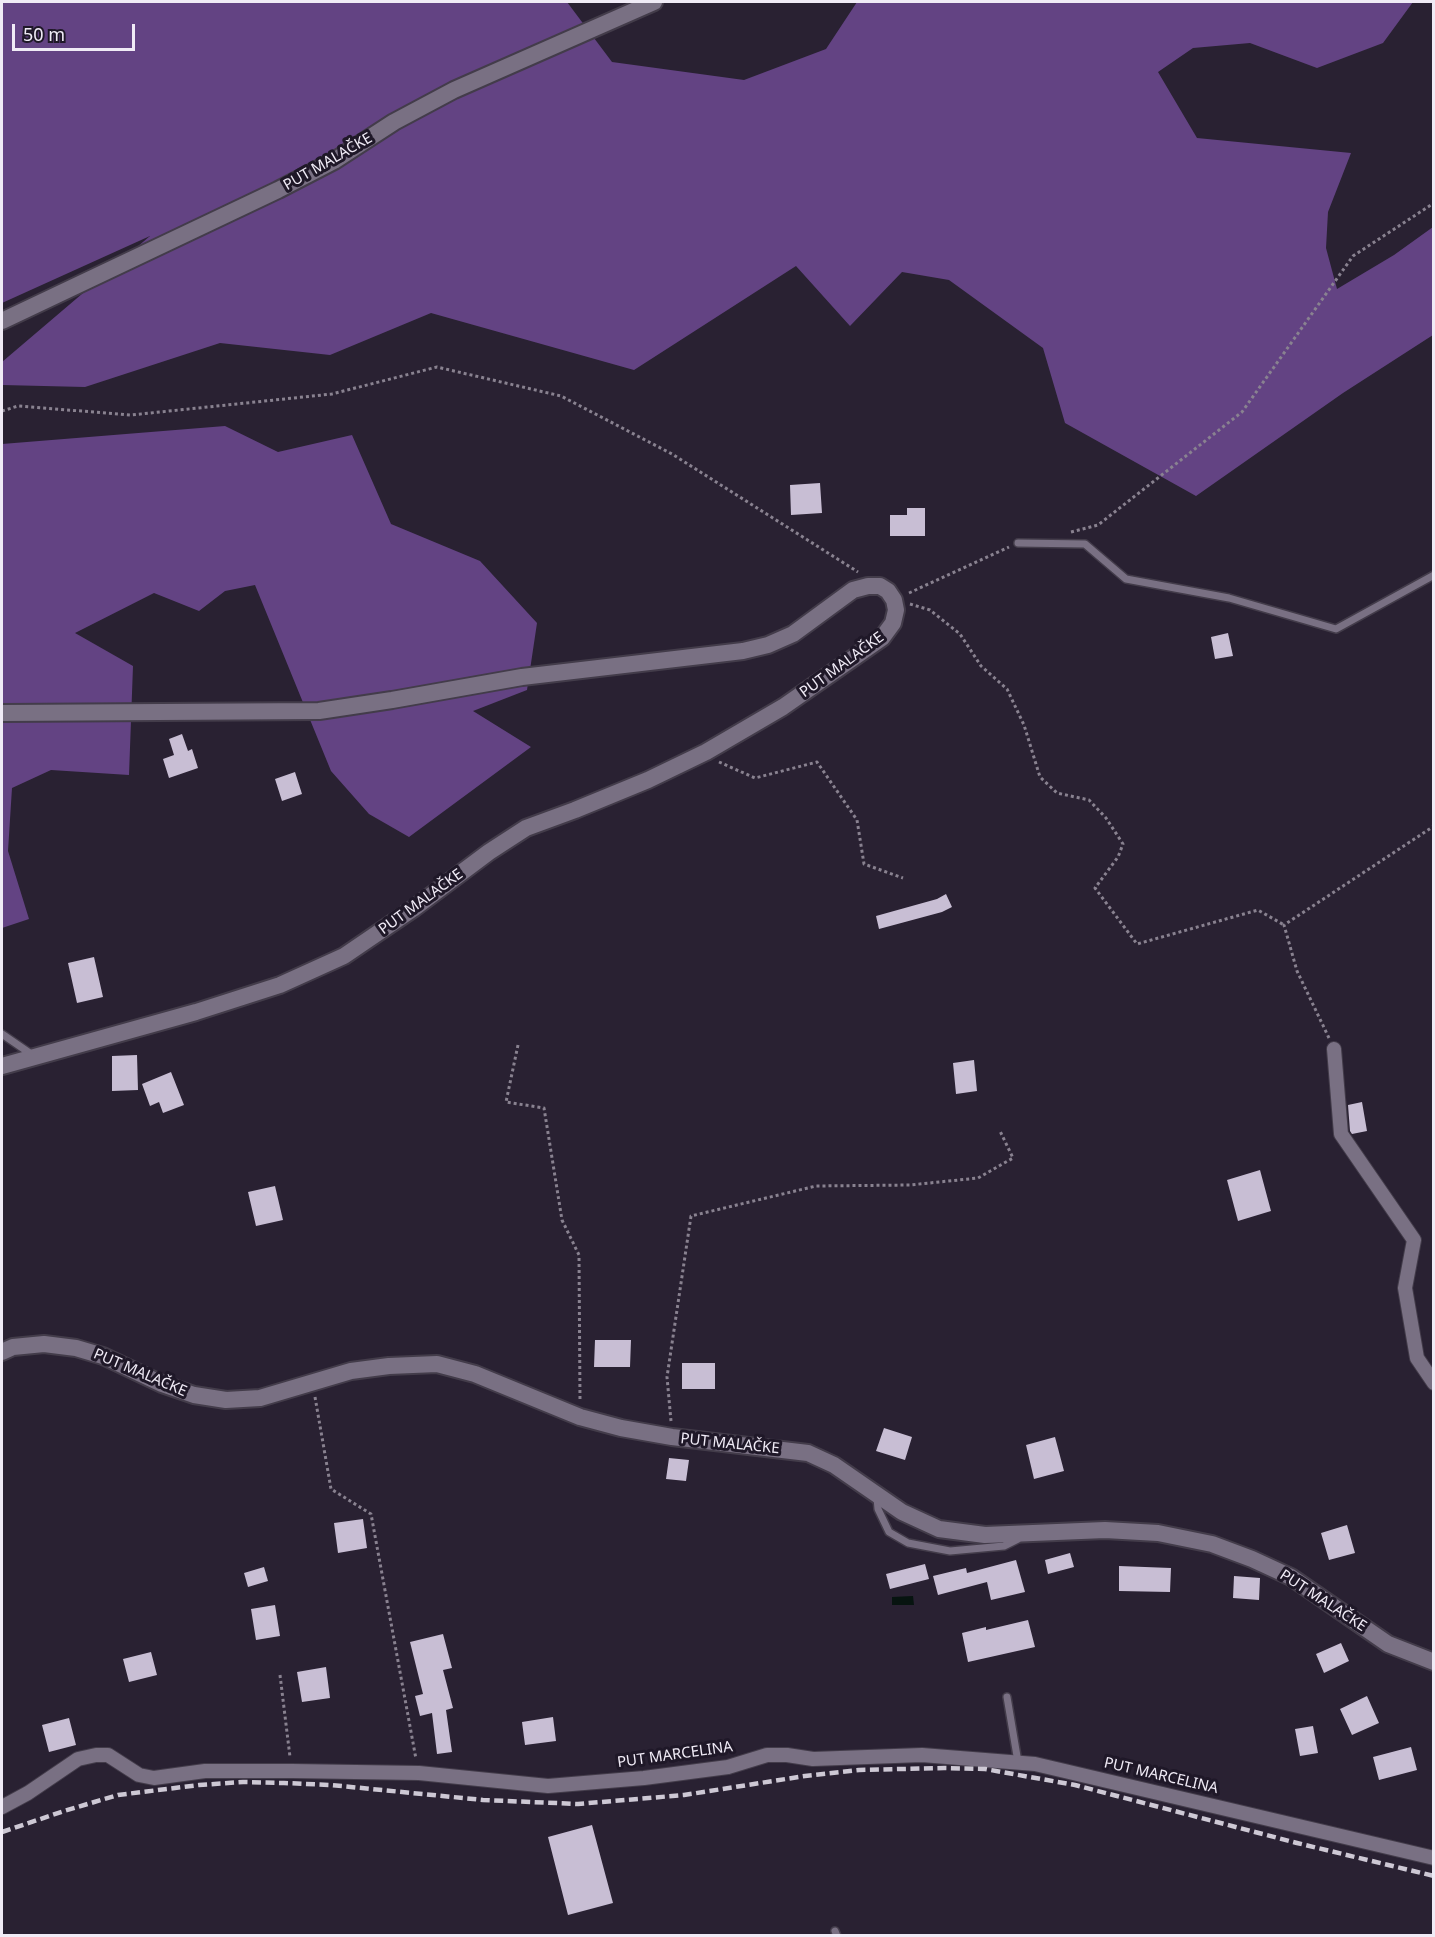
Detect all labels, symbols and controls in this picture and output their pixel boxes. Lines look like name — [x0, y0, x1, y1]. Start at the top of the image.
scale bar — [15, 12, 138, 50]
text: 50 m — [23, 22, 65, 46]
street label: PUT MALAČKE — [280, 129, 376, 195]
street label: PUT MALAČKE — [796, 628, 888, 702]
street label: PUT MALAČKE — [375, 865, 467, 939]
street label: PUT MALAČKE — [91, 1345, 189, 1401]
street label: PUT MALAČKE — [679, 1430, 781, 1458]
street label: PUT MALAČKE — [1276, 1566, 1370, 1636]
street label: PUT MARCELINA — [616, 1738, 734, 1772]
street label: PUT MARCELINA — [1102, 1754, 1220, 1798]

